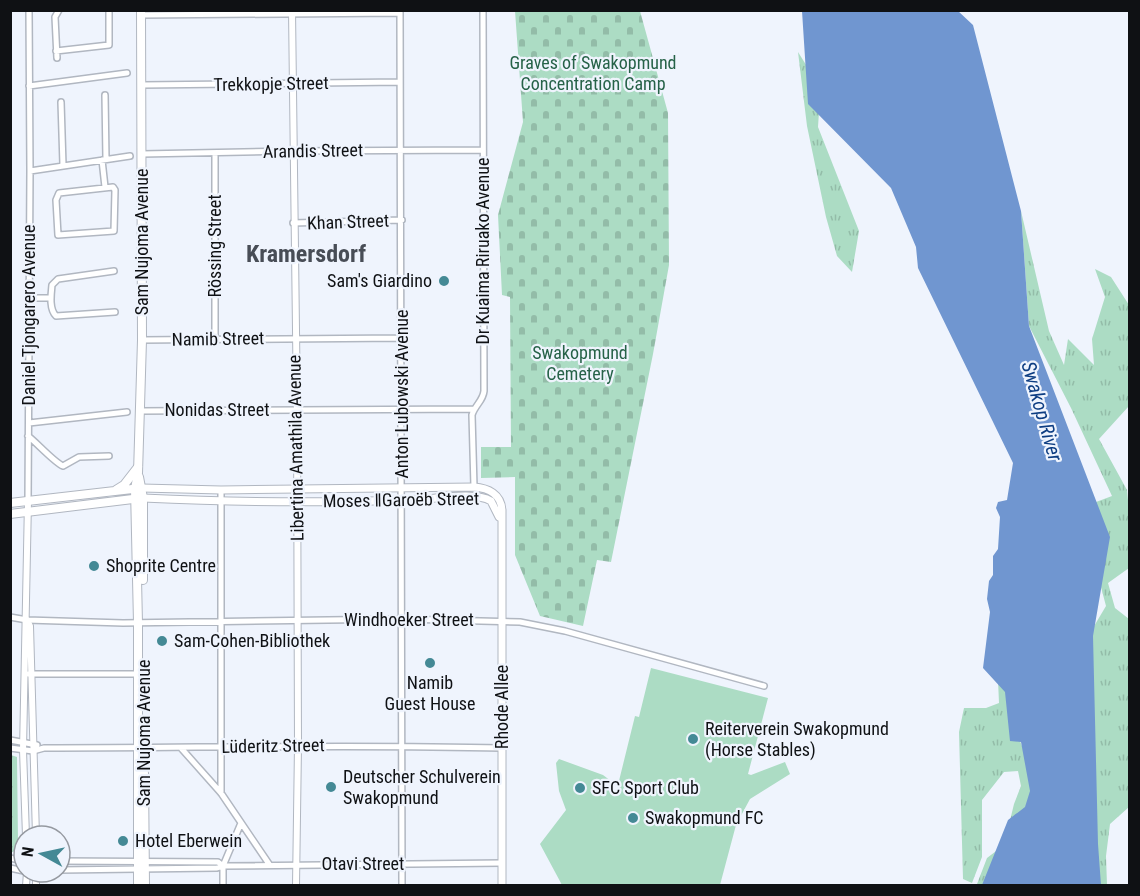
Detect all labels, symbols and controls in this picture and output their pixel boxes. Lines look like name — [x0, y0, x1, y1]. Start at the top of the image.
park label: Graves of Swakopmund Concentration Camp — [509, 52, 677, 94]
street label: Trekkopje Street — [213, 72, 329, 95]
street label: Arandis Street — [263, 139, 363, 162]
street label: Dr Kuaima Riruako Avenue — [472, 158, 493, 344]
street label: Sam Nujoma Avenue — [131, 169, 152, 315]
street label: Rössing Street — [204, 194, 225, 298]
street label: Khan Street — [307, 210, 389, 233]
street label: Daniel Tjongarero Avenue — [18, 225, 39, 405]
district label: Kramersdorf — [246, 240, 366, 268]
place label: Sam's Giardino — [327, 270, 432, 291]
marker: Sam's Giardino — [437, 274, 451, 288]
street label: Anton Lubowski Avenue — [391, 309, 412, 479]
street label: Namib Street — [171, 327, 264, 350]
park label: Swakopmund Cemetery — [532, 342, 628, 384]
street label: Libertina Amathila Avenue — [283, 355, 308, 541]
water label: Swakop River — [1016, 358, 1068, 465]
street label: Nonidas Street — [164, 399, 270, 420]
street label: Moses ǁGaroëb Street — [323, 488, 479, 511]
place label: Shoprite Centre — [106, 555, 216, 576]
marker: Shoprite Centre — [87, 559, 101, 573]
street label: Windhoeker Street — [344, 609, 474, 630]
place label: Sam-Cohen-Bibliothek — [174, 630, 330, 651]
marker: Sam-Cohen-Bibliothek — [155, 634, 169, 648]
marker: Namib Guest House — [423, 656, 437, 670]
street label: Sam Nujoma Avenue — [133, 660, 154, 806]
street label: Rhode Allee — [491, 665, 512, 749]
place label: Namib Guest House — [385, 672, 475, 714]
place label: Reiterverein Swakopmund (Horse Stables) — [705, 718, 889, 761]
marker: Reiterverein Swakopmund (Horse Stables) — [686, 732, 700, 746]
street label: Lüderitz Street — [221, 734, 325, 757]
place label: Deutscher Schulverein Swakopmund — [343, 766, 501, 808]
place label: SFC Sport Club — [592, 777, 699, 798]
marker: Deutscher Schulverein Swakopmund — [324, 780, 338, 794]
marker: SFC Sport Club — [573, 781, 587, 795]
place label: Swakopmund FC — [645, 807, 764, 828]
marker: Swakopmund FC — [626, 811, 640, 825]
north arrow — [12, 824, 72, 884]
place label: Hotel Eberwein — [135, 830, 242, 851]
marker: Hotel Eberwein — [116, 834, 130, 848]
text: N — [18, 846, 38, 858]
street label: Otavi Street — [322, 853, 404, 874]

